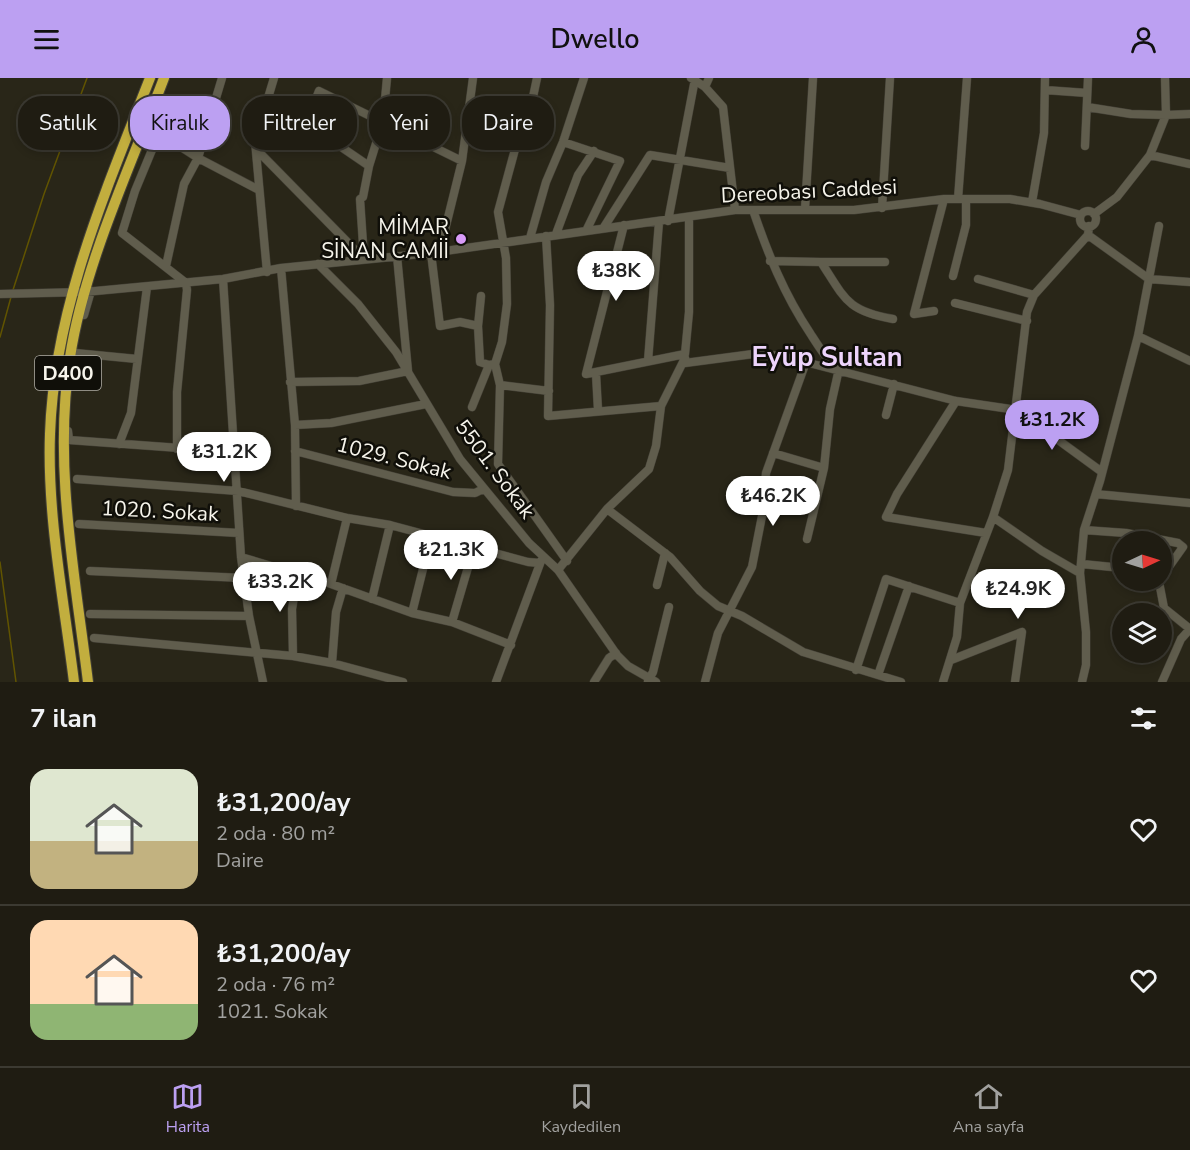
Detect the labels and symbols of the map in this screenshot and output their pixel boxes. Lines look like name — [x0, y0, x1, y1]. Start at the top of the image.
street label: Dereobası Caddesi — [720, 172, 898, 210]
place label: MİMAR SİNAN CAMİİ — [321, 213, 449, 265]
marker: MİMAR SİNAN CAMİİ — [454, 232, 468, 246]
pin: ₺38K — [580, 251, 652, 302]
district label: Eyüp Sultan — [751, 339, 903, 376]
road number: D400 — [35, 356, 101, 390]
pin: ₺31.2K — [1003, 400, 1101, 451]
street label: 5501. Sokak — [449, 414, 542, 525]
street label: 1029. Sokak — [334, 430, 455, 486]
pin: ₺31.2K — [175, 432, 273, 483]
pin: ₺46.2K — [724, 476, 822, 527]
street label: 1020. Sokak — [101, 494, 220, 528]
pin: ₺21.3K — [402, 530, 500, 581]
north arrow — [1112, 531, 1172, 591]
pin: ₺33.2K — [231, 562, 329, 613]
pin: ₺24.9K — [969, 569, 1067, 620]

